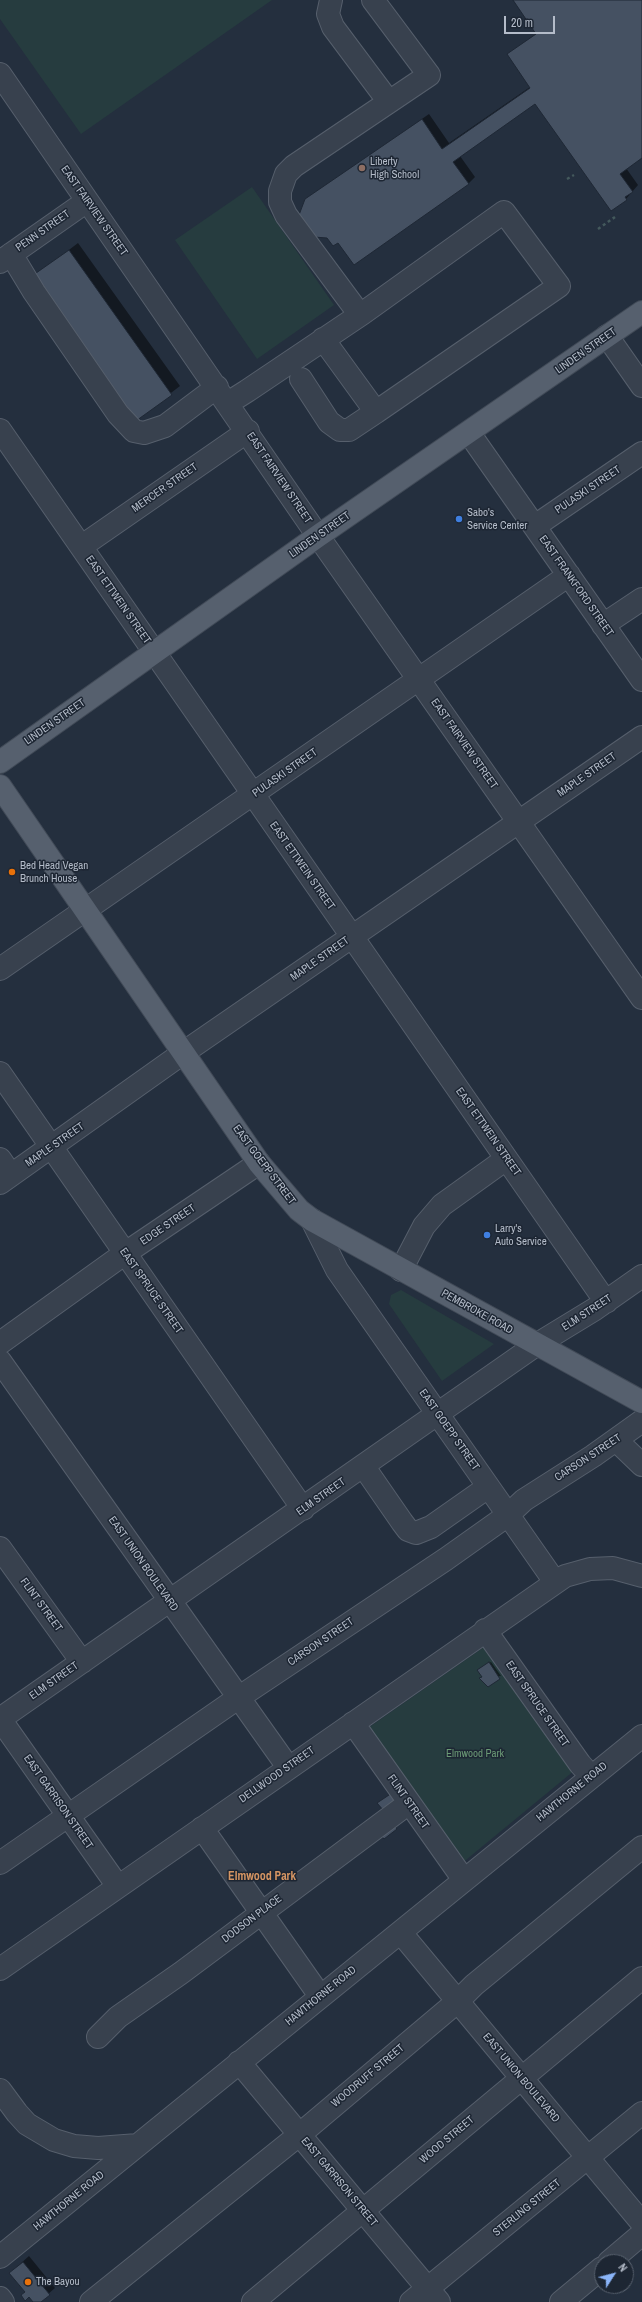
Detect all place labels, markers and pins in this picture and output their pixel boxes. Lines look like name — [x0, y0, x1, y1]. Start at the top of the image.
place label: Liberty High School — [370, 155, 419, 181]
marker: Liberty High School — [357, 163, 367, 173]
place label: Sabo's Service Center — [467, 506, 527, 532]
marker: Sabo's Service Center — [454, 514, 464, 524]
place label: Bed Head Vegan Brunch House — [20, 859, 88, 885]
marker: Bed Head Vegan Brunch House — [7, 867, 17, 877]
place label: Larry's Auto Service — [495, 1222, 547, 1248]
marker: Larry's Auto Service — [482, 1230, 492, 1240]
place label: The Bayou — [36, 2275, 80, 2289]
marker: The Bayou — [23, 2277, 33, 2287]

